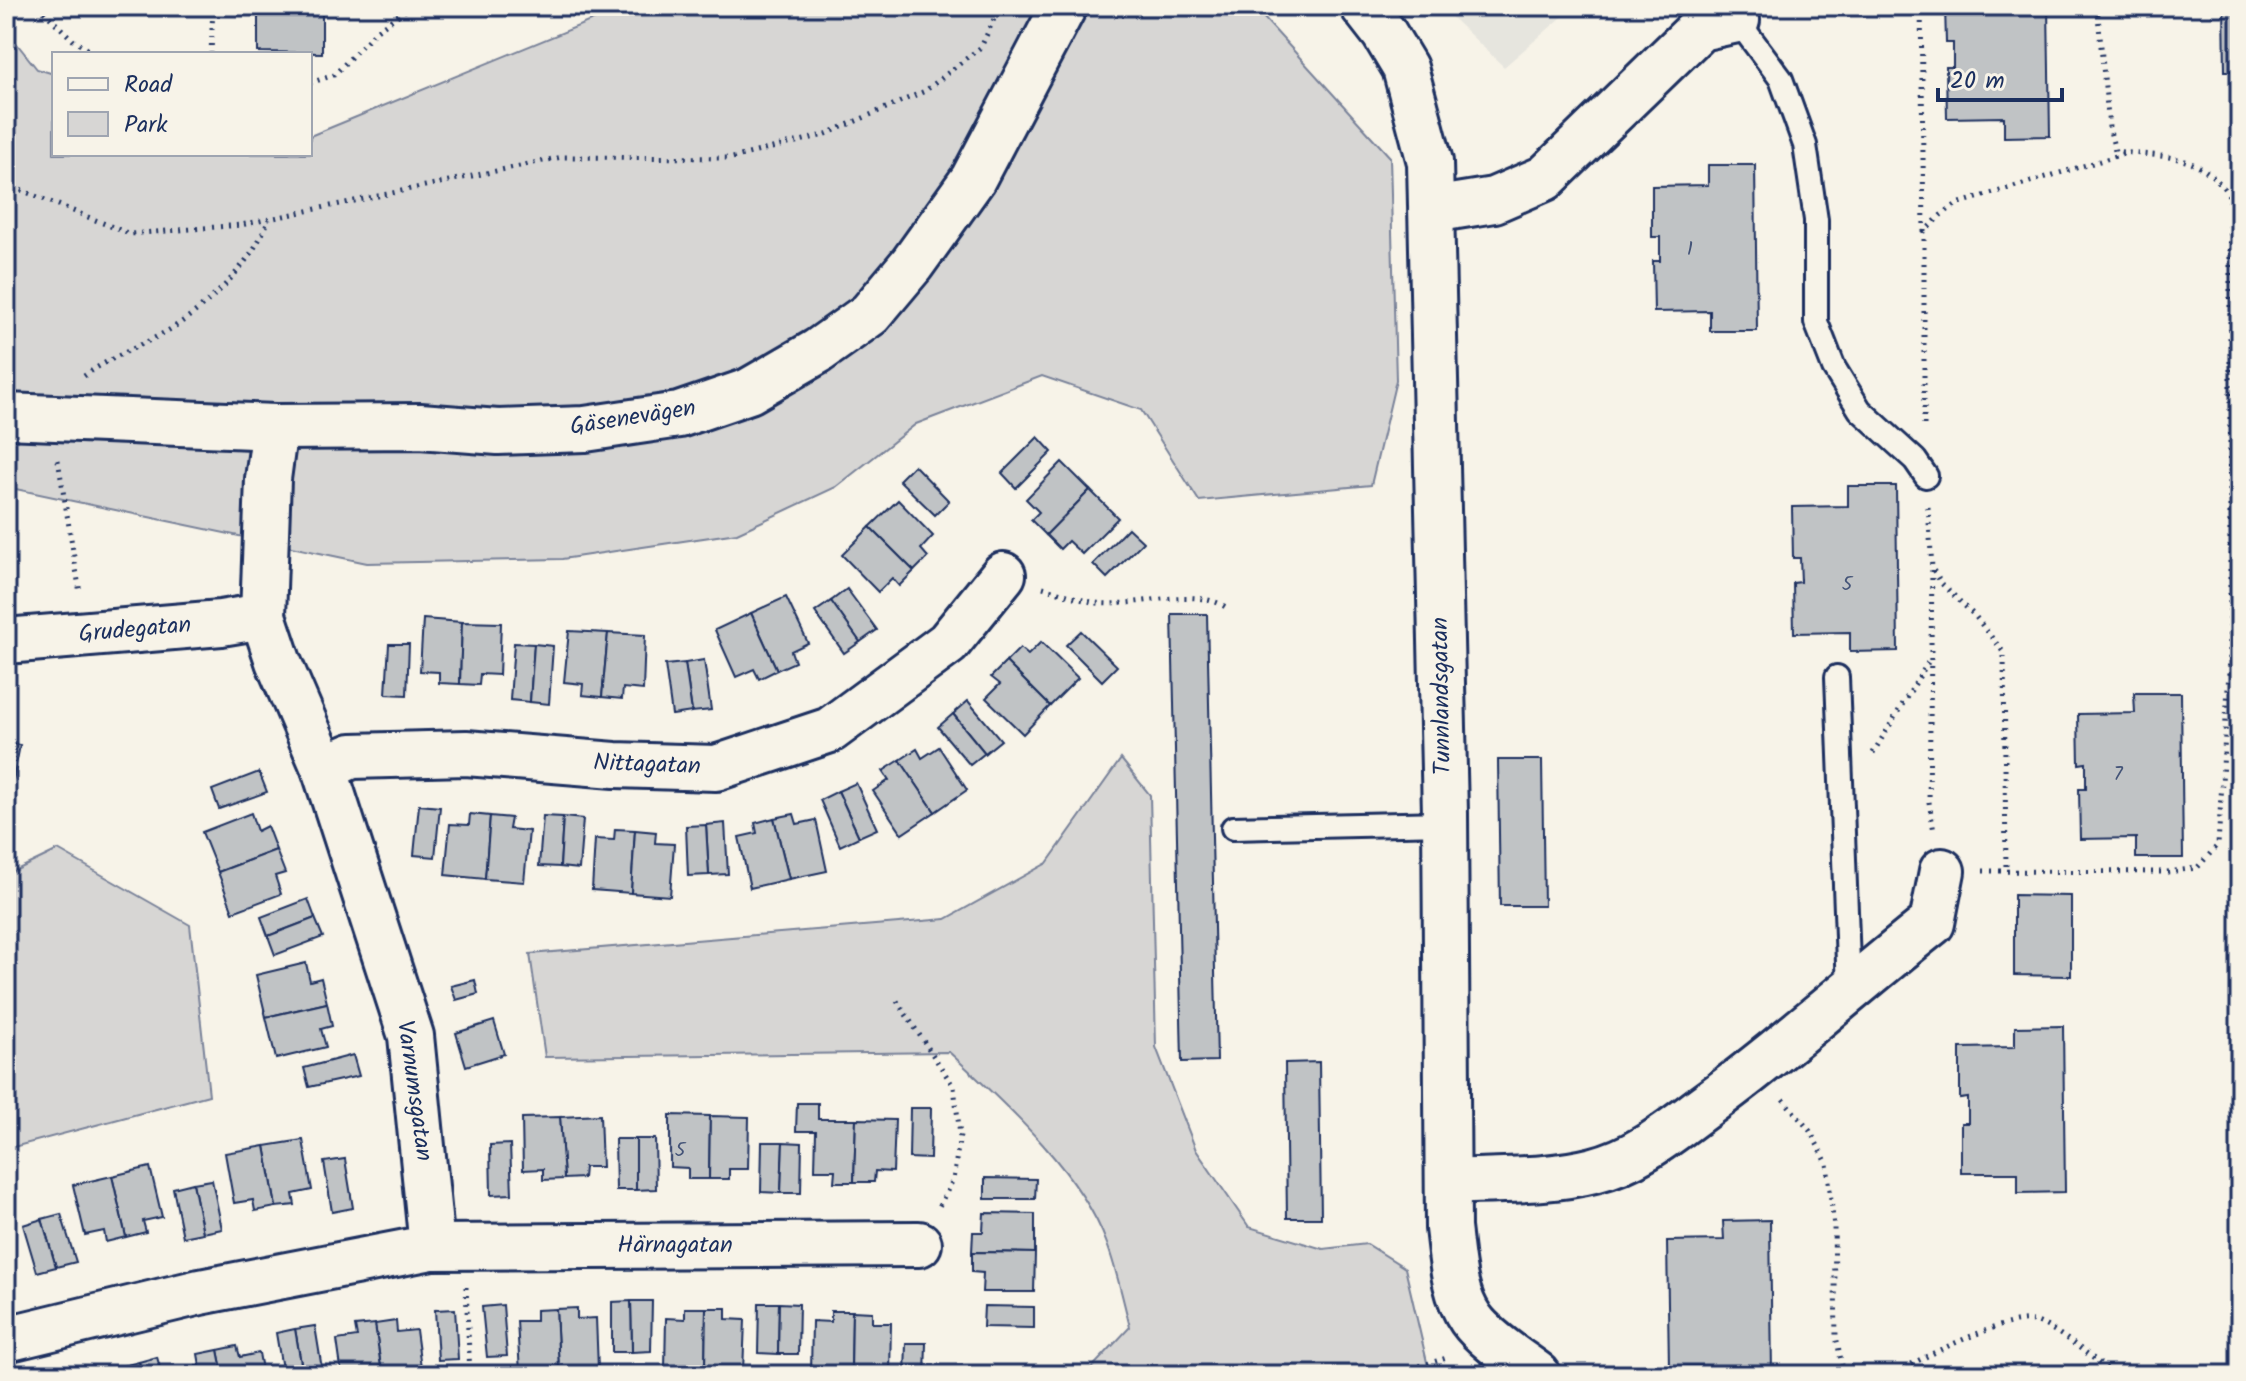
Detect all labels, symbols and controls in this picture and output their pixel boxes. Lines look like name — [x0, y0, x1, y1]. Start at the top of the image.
legend — [52, 52, 312, 156]
scale bar — [1938, 52, 2062, 102]
text: 20 m — [1950, 62, 2005, 101]
text: Road — [124, 66, 173, 105]
text: Park — [124, 106, 168, 145]
house number: 1 — [1687, 234, 1693, 266]
street label: Gäsenevägen — [567, 389, 699, 447]
house number: 5 — [1842, 569, 1854, 601]
street label: Grudegatan — [77, 606, 193, 654]
street label: Tunnlandsgatan — [1421, 617, 1463, 775]
street label: Nittagatan — [592, 744, 702, 786]
house number: 7 — [2113, 759, 2123, 791]
street label: Varnumsgatan — [385, 1018, 443, 1164]
house number: 5 — [675, 1135, 687, 1167]
street label: Härnagatan — [617, 1226, 733, 1265]

